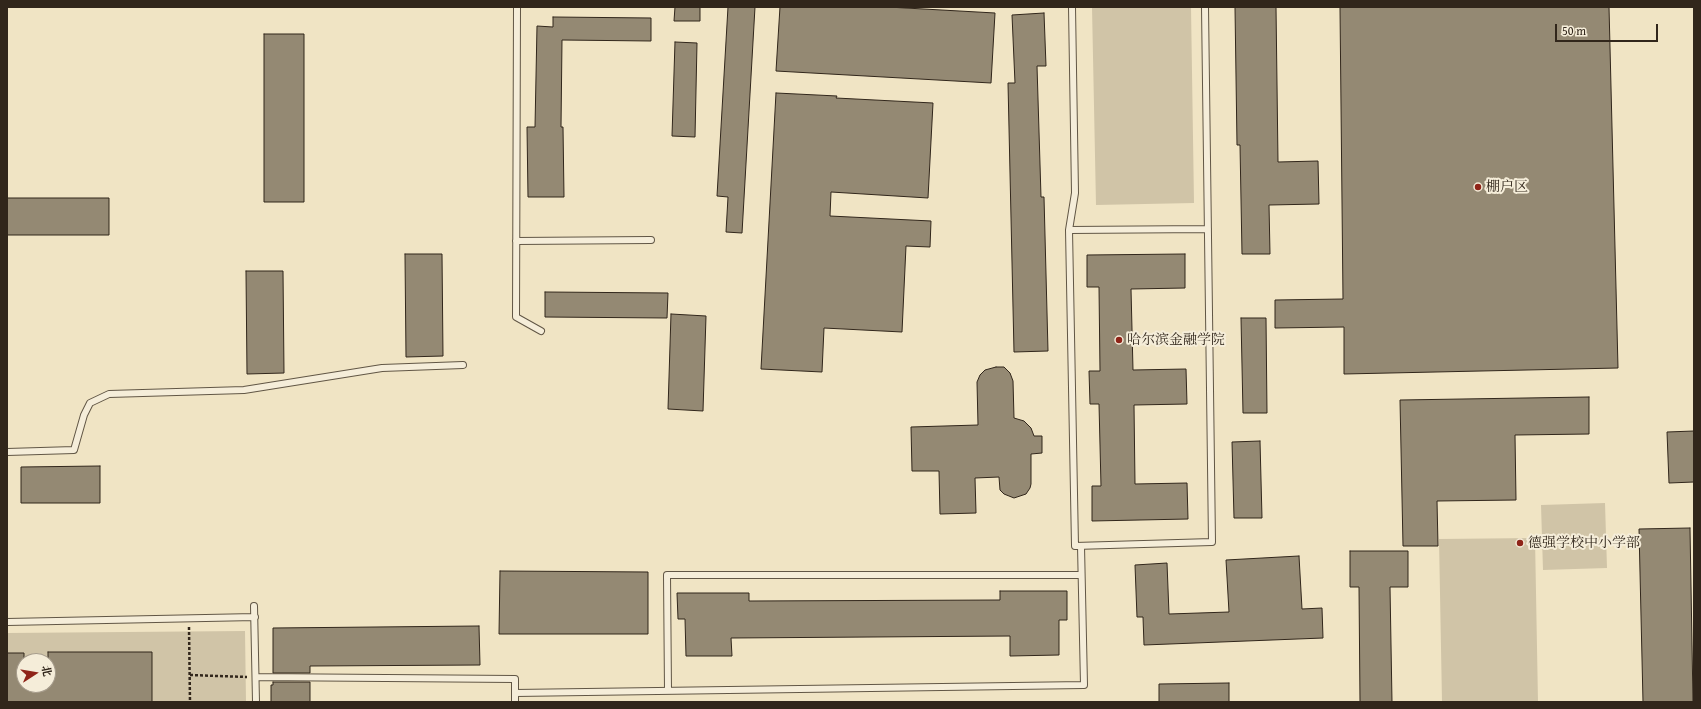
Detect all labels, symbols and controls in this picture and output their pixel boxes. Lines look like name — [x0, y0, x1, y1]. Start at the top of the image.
scale bar — [1557, 16, 1660, 42]
text: 50 m — [1562, 22, 1586, 39]
place label: 棚户区 — [1486, 179, 1528, 195]
marker: 棚户区 — [1473, 182, 1483, 192]
place label: 哈尔滨金融学院 — [1127, 332, 1225, 348]
marker: 哈尔滨金融学院 — [1114, 335, 1124, 345]
place label: 德强学校中小学部 — [1528, 535, 1640, 551]
marker: 德强学校中小学部 — [1515, 538, 1525, 548]
north arrow — [16, 653, 56, 693]
text: 北 — [38, 664, 56, 678]

